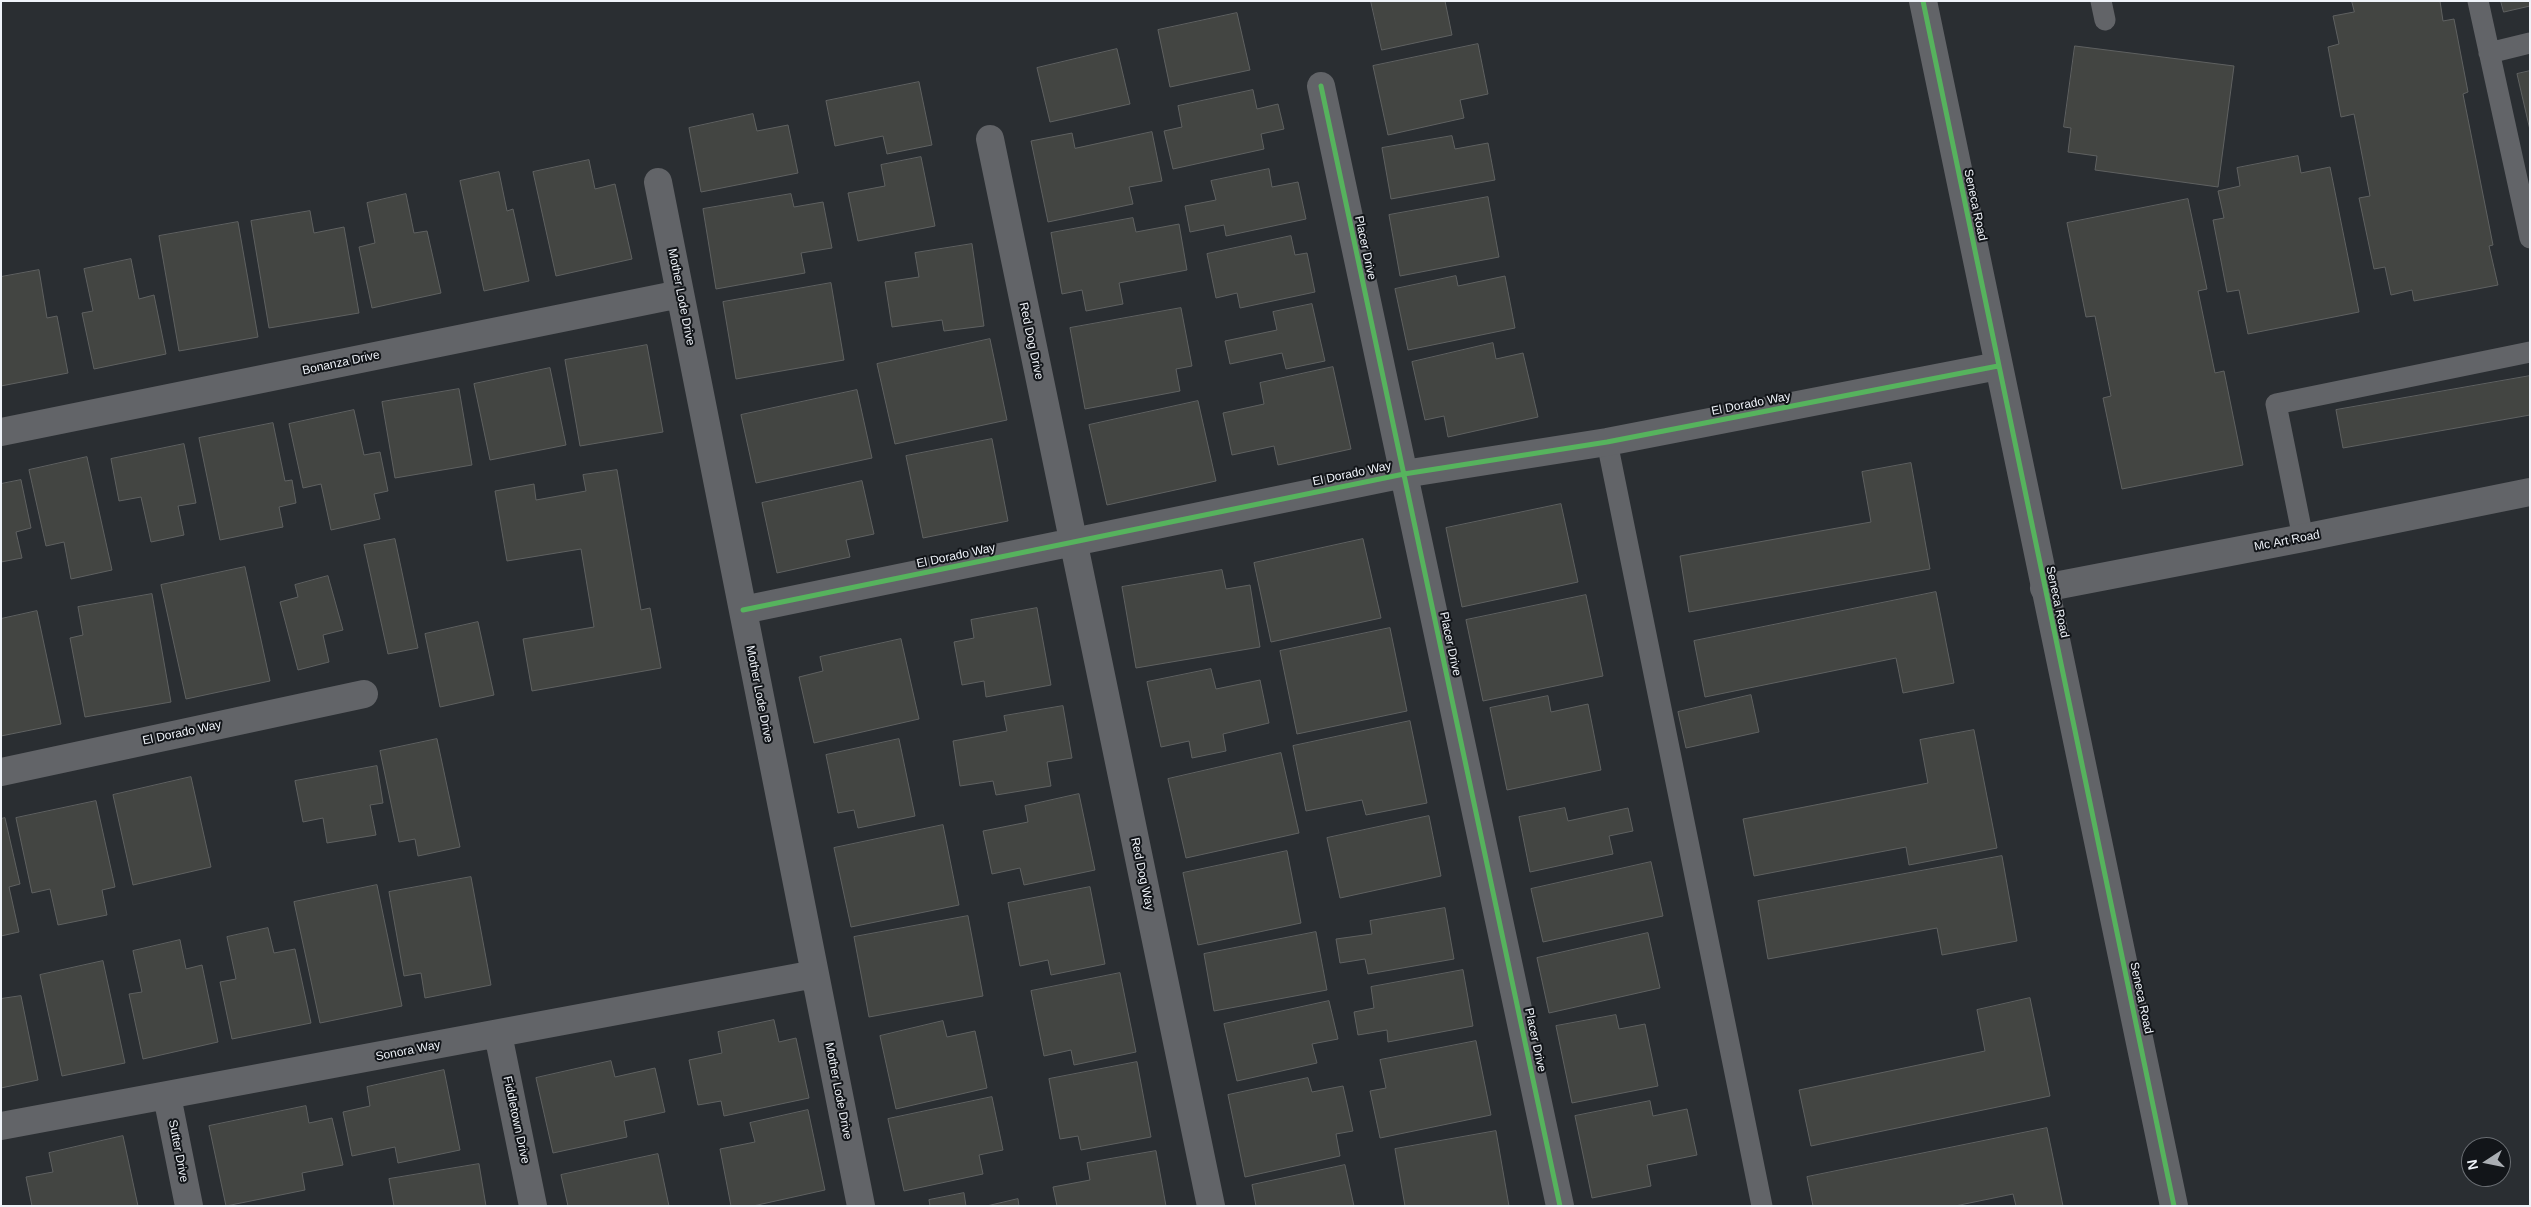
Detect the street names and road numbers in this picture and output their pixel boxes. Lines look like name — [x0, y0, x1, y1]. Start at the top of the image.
street label: Seneca Road — [1960, 168, 1990, 242]
street label: Placer Drive — [1351, 215, 1379, 281]
street label: Mother Lode Drive — [665, 247, 697, 347]
street label: Red Dog Drive — [1016, 301, 1046, 381]
street label: Bonanza Drive — [301, 348, 381, 378]
street label: El Dorado Way — [1710, 389, 1792, 419]
street label: El Dorado Way — [1311, 459, 1393, 489]
street label: Mc Art Road — [2253, 528, 2321, 554]
street label: El Dorado Way — [915, 541, 997, 571]
street label: Seneca Road — [2042, 565, 2072, 639]
street label: Placer Drive — [1436, 611, 1464, 677]
street label: Mother Lode Drive — [743, 644, 775, 744]
street label: El Dorado Way — [141, 718, 223, 748]
street label: Red Dog Way — [1127, 836, 1157, 912]
street label: Seneca Road — [2126, 961, 2156, 1035]
street label: Placer Drive — [1521, 1007, 1549, 1073]
street label: Sonora Way — [374, 1038, 442, 1064]
street label: Mother Lode Drive — [822, 1041, 854, 1141]
street label: Fiddletown Drive — [500, 1075, 532, 1165]
street label: Sutter Drive — [165, 1119, 191, 1183]

